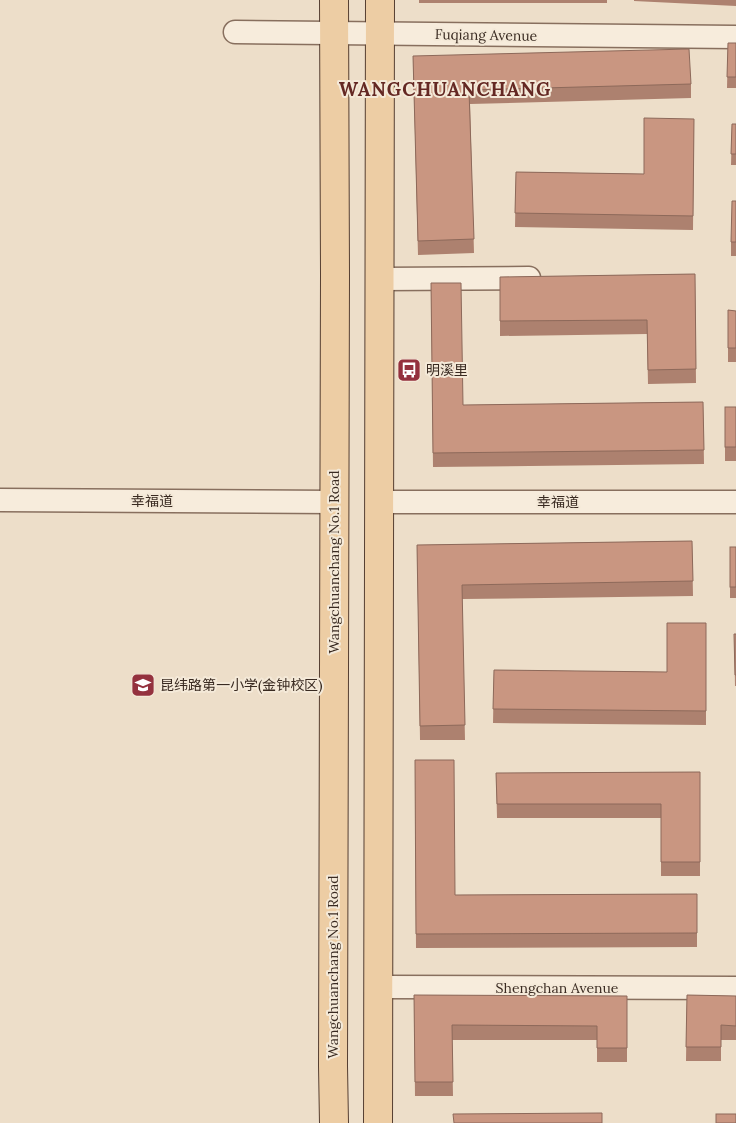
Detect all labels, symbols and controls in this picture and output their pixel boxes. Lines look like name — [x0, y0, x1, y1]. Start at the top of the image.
street label: Fuqiang Avenue — [435, 25, 538, 45]
district label: WANGCHUANCHANG — [339, 77, 551, 101]
bus stop icon: 明溪里 — [396, 357, 422, 383]
place label: 明溪里 — [426, 361, 468, 379]
street label: Wangchuanchang No.1 Road — [325, 470, 343, 654]
street label: 幸福道 — [131, 492, 173, 510]
street label: 幸福道 — [537, 493, 579, 511]
school or university icon: 昆纬路第一小学(金钟校区) — [130, 672, 156, 698]
place label: 昆纬路第一小学(金钟校区) — [160, 676, 323, 694]
street label: Wangchuanchang No.1 Road — [324, 875, 342, 1059]
street label: Shengchan Avenue — [496, 979, 619, 997]

